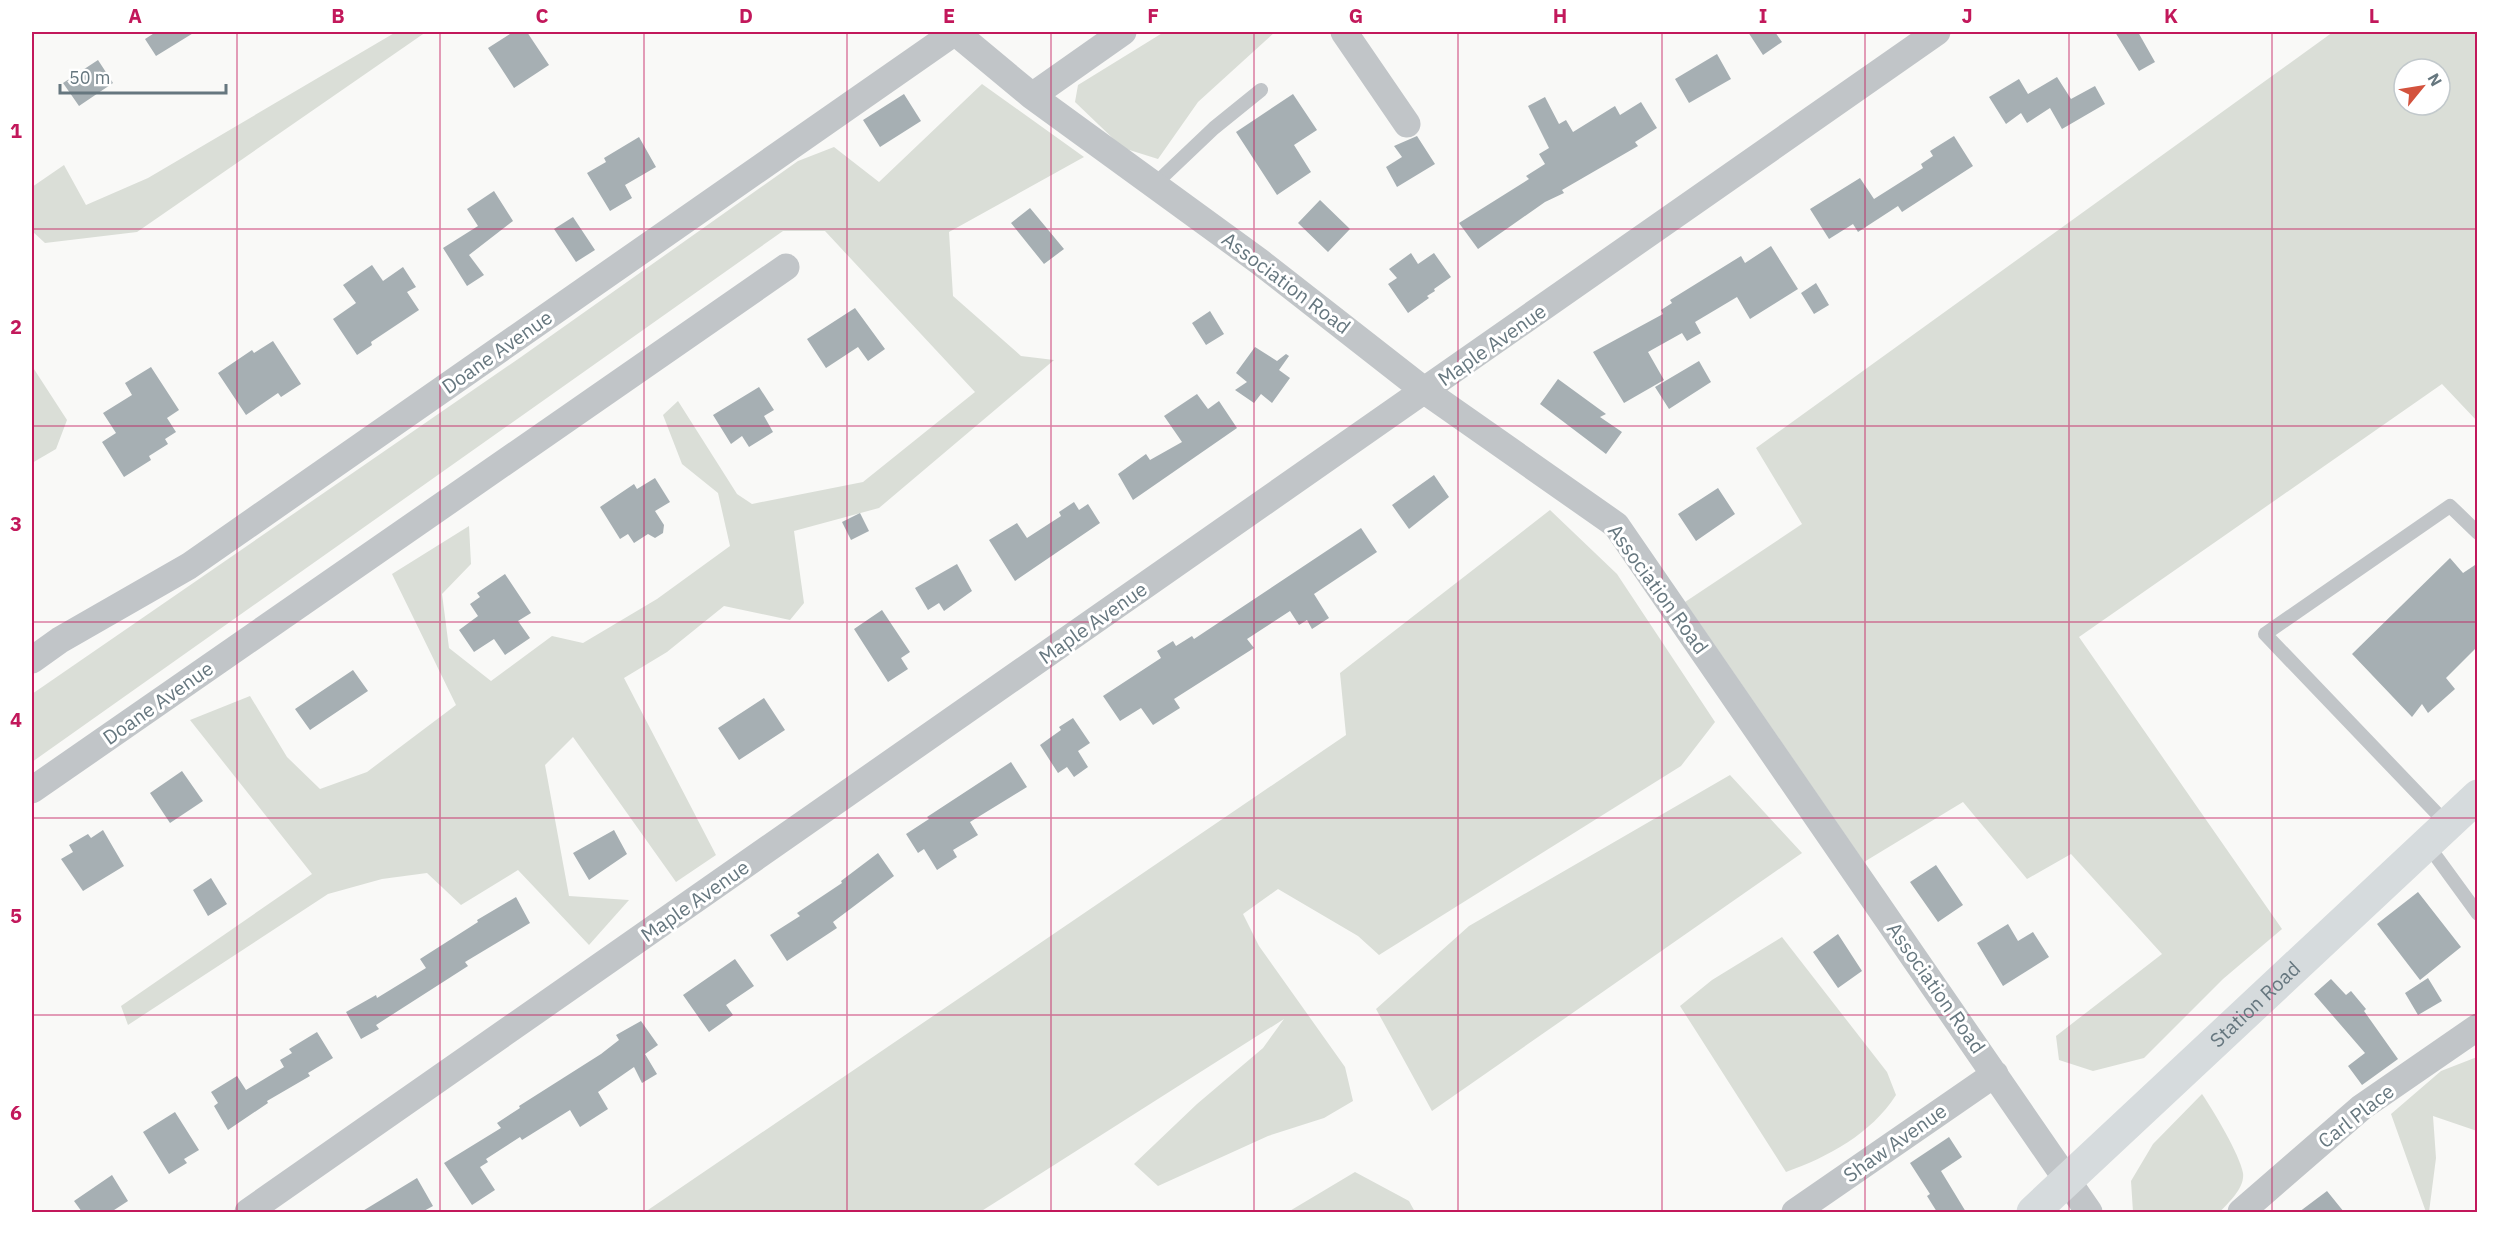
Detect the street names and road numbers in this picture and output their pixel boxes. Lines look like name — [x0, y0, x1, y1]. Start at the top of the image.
street label: Association Road — [1217, 225, 1356, 340]
street label: Maple Avenue — [1432, 297, 1551, 392]
street label: Doane Avenue — [436, 303, 557, 400]
street label: Association Road — [1602, 518, 1715, 659]
street label: Maple Avenue — [1033, 575, 1152, 670]
street label: Doane Avenue — [97, 654, 218, 751]
street label: Maple Avenue — [635, 853, 754, 948]
street label: Association Road — [1881, 917, 1992, 1059]
street label: Station Road — [2204, 955, 2306, 1053]
street label: Carl Place — [2312, 1077, 2399, 1154]
street label: Shaw Avenue — [1838, 1097, 1952, 1188]

